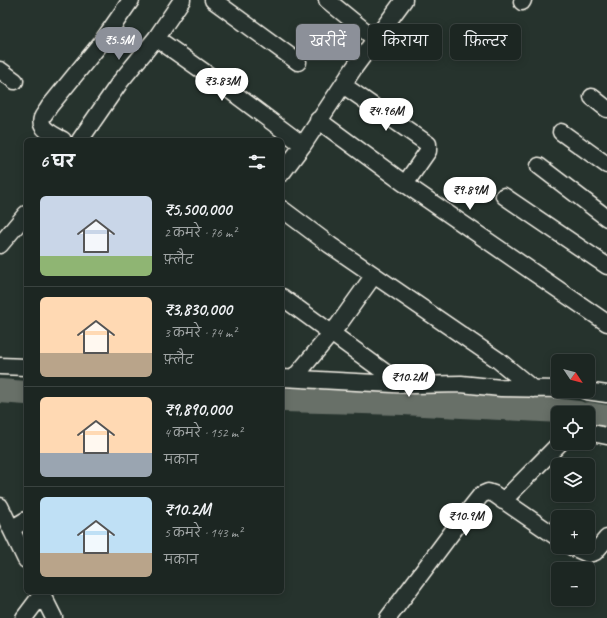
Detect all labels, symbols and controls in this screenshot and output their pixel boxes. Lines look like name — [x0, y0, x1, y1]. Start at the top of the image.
chip: खरीदें — [296, 24, 360, 60]
chip: किराया — [368, 24, 442, 60]
chip: फ़िल्टर — [450, 24, 521, 60]
pin: ₹5.5M — [91, 27, 147, 61]
text: ₹5.5M — [104, 32, 134, 48]
pin: ₹3.83M — [189, 68, 255, 102]
text: ₹3.83M — [204, 73, 240, 89]
pin: ₹4.96M — [353, 98, 419, 132]
text: ₹4.96M — [368, 103, 404, 119]
text: 6 घर — [40, 151, 75, 172]
icon: filters — [246, 151, 268, 173]
pin: ₹9.89M — [437, 177, 503, 211]
text: ₹9.89M — [452, 182, 488, 198]
text: ₹5,500,000 — [164, 199, 231, 220]
icon: home — [72, 212, 120, 260]
text: 2 कमरे · 76 m² — [164, 225, 236, 241]
text: फ़्लैट — [164, 252, 194, 268]
text: ₹3,830,000 — [164, 299, 232, 320]
icon: home — [72, 313, 120, 361]
text: 3 कमरे · 74 m² — [164, 325, 236, 341]
text: फ़्लैट — [164, 352, 194, 368]
north arrow — [551, 354, 595, 398]
map controls — [551, 354, 595, 606]
pin: ₹10.2M — [376, 364, 442, 398]
text: ₹10.2M — [391, 369, 427, 385]
text: ₹9,890,000 — [164, 399, 232, 420]
button: locate — [551, 406, 595, 450]
icon: home — [72, 413, 120, 461]
text: 4 कमरे · 152 m² — [164, 425, 242, 441]
text: मकान — [164, 452, 198, 468]
button: layers — [551, 458, 595, 502]
text: ₹10.2M — [164, 499, 210, 520]
pin: ₹10.9M — [433, 503, 499, 537]
text: ₹10.9M — [448, 508, 484, 524]
button: + — [551, 510, 595, 554]
icon: home — [72, 513, 120, 561]
text: 5 कमरे · 143 m² — [164, 525, 242, 541]
text: मकान — [164, 552, 198, 568]
button: − — [551, 562, 595, 606]

